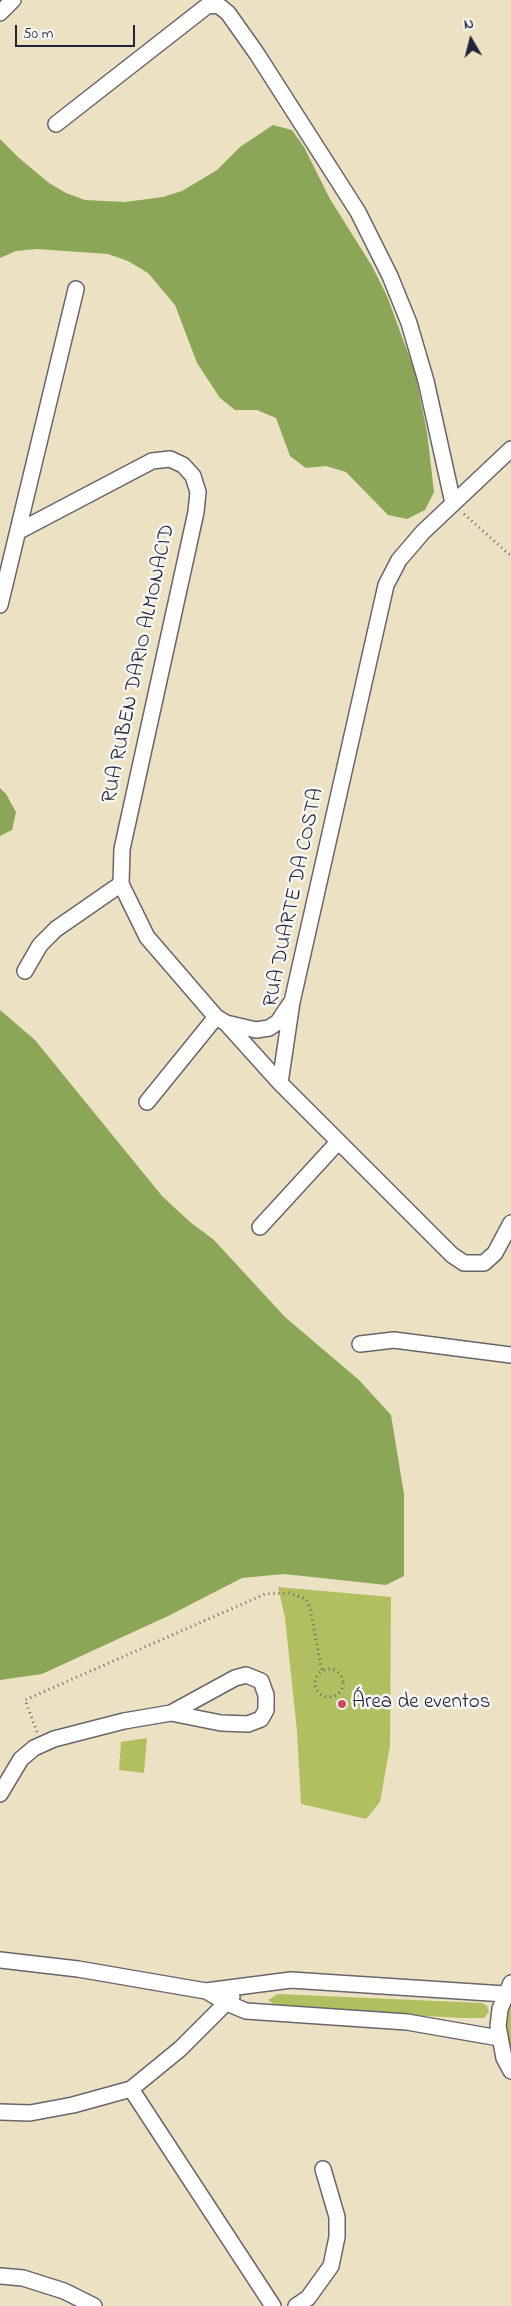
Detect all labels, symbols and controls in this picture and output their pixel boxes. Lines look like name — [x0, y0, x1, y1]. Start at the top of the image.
text: N — [463, 14, 475, 36]
scale bar — [18, 15, 138, 47]
north arrow — [446, 15, 496, 65]
text: 50 m — [23, 23, 53, 45]
street label: RUA RUBEN DARIO ALMONACID — [98, 522, 182, 806]
street label: RUA DUARTE DA COSTA — [259, 786, 331, 1010]
place label: Área de eventos — [352, 1691, 490, 1717]
marker: Área de eventos — [336, 1698, 348, 1710]

